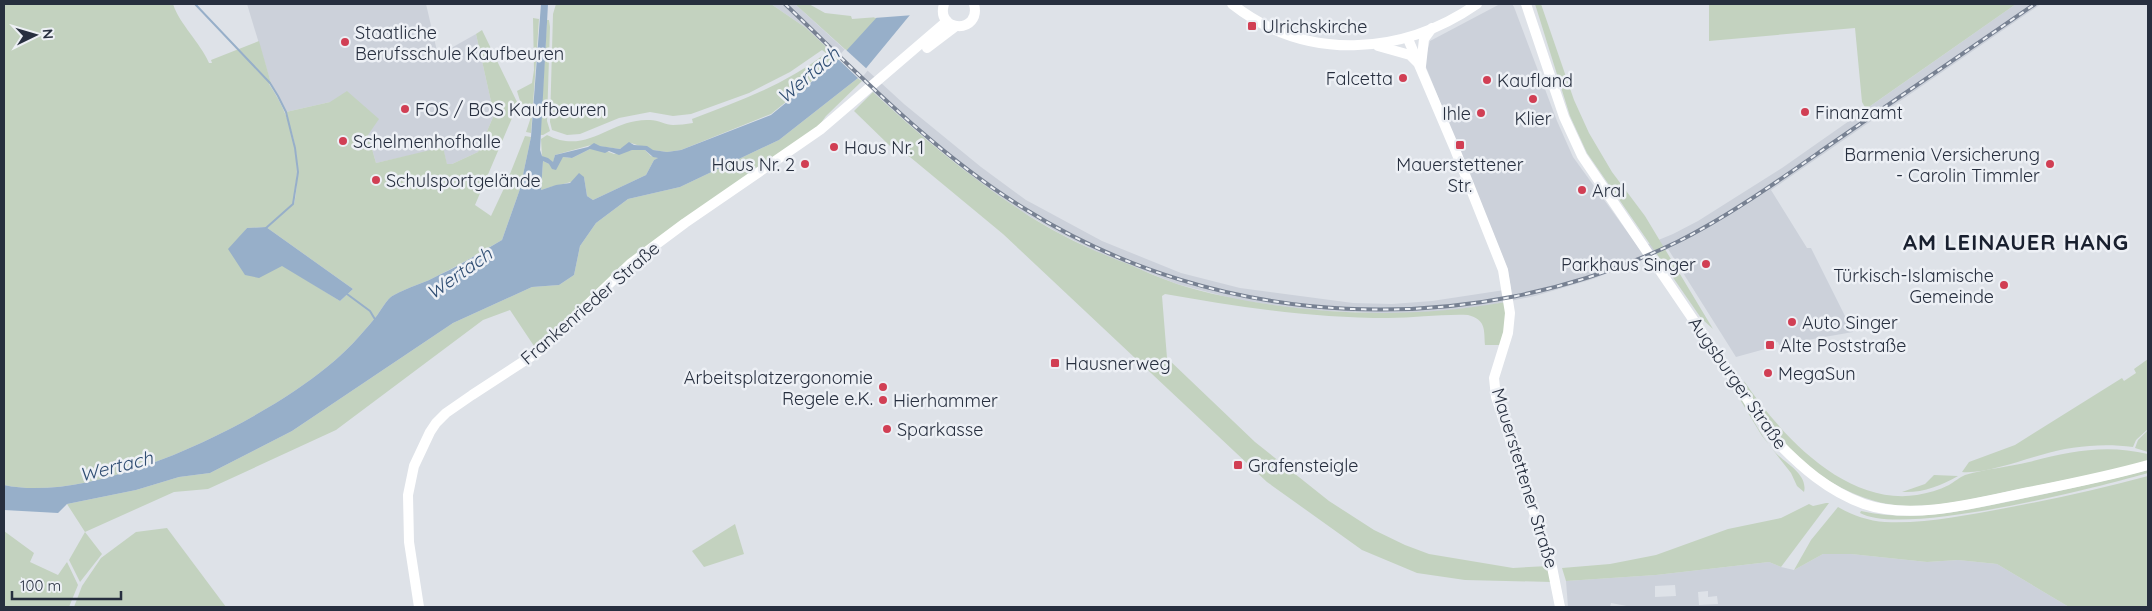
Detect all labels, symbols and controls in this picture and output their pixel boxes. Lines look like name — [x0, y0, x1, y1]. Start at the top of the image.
north arrow — [10, 10, 60, 60]
place label: Ulrichskirche — [1262, 15, 1367, 38]
marker: Ulrichskirche — [1246, 20, 1258, 32]
place label: Staatliche Berufsschule Kaufbeuren — [355, 21, 564, 65]
text: N — [39, 28, 57, 40]
marker: Staatliche Berufsschule Kaufbeuren — [339, 36, 351, 48]
water label: Wertach — [772, 41, 845, 109]
place label: Falcetta — [1326, 67, 1393, 90]
place label: Kaufland — [1497, 69, 1573, 92]
marker: Falcetta — [1397, 72, 1409, 84]
marker: Kaufland — [1481, 74, 1493, 86]
marker: Klier — [1527, 93, 1539, 105]
place label: FOS / BOS Kaufbeuren — [415, 98, 607, 121]
place label: Finanzamt — [1815, 101, 1903, 124]
place label: Ihle — [1442, 102, 1471, 125]
marker: FOS / BOS Kaufbeuren — [399, 103, 411, 115]
marker: Finanzamt — [1799, 106, 1811, 118]
marker: Ihle — [1475, 107, 1487, 119]
place label: Klier — [1514, 107, 1552, 130]
place label: Schelmenhofhalle — [353, 130, 501, 153]
marker: Schelmenhofhalle — [337, 135, 349, 147]
place label: Haus Nr. 1 — [844, 136, 924, 159]
marker: Mauerstettener Str. — [1454, 139, 1466, 151]
marker: Haus Nr. 1 — [828, 141, 840, 153]
place label: Barmenia Versicherung - Carolin Timmler — [1844, 143, 2040, 187]
place label: Haus Nr. 2 — [711, 153, 795, 176]
place label: Mauerstettener Str. — [1396, 153, 1524, 197]
marker: Haus Nr. 2 — [799, 158, 811, 170]
marker: Barmenia Versicherung - Carolin Timmler — [2044, 158, 2056, 170]
place label: Schulsportgelände — [386, 169, 541, 192]
marker: Schulsportgelände — [370, 174, 382, 186]
place label: Aral — [1592, 179, 1625, 202]
marker: Aral — [1576, 184, 1588, 196]
district label: AM LEINAUER HANG — [1903, 228, 2129, 256]
street label: Frankenrieder Straße — [516, 236, 664, 370]
water label: Wertach — [422, 241, 497, 304]
place label: Parkhaus Singer — [1561, 253, 1696, 276]
marker: Parkhaus Singer — [1700, 258, 1712, 270]
place label: Türkisch-Islamische Gemeinde — [1833, 264, 1994, 308]
marker: Türkisch-Islamische Gemeinde — [1998, 279, 2010, 291]
place label: Auto Singer — [1802, 311, 1898, 334]
street label: Augsburger Straße — [1684, 312, 1792, 454]
marker: Auto Singer — [1786, 316, 1798, 328]
place label: Alte Poststraße — [1780, 334, 1906, 357]
marker: Alte Poststraße — [1764, 339, 1776, 351]
place label: Hausnerweg — [1065, 352, 1171, 375]
marker: Hausnerweg — [1049, 357, 1061, 369]
place label: MegaSun — [1778, 362, 1856, 385]
place label: Arbeitsplatzergonomie Regele e.K. — [684, 366, 873, 410]
marker: MegaSun — [1762, 367, 1774, 379]
marker: Arbeitsplatzergonomie Regele e.K. — [877, 381, 889, 393]
street label: Mauerstettener Straße — [1487, 385, 1563, 571]
place label: Hierhammer — [893, 389, 998, 412]
marker: Hierhammer — [877, 394, 889, 406]
place label: Sparkasse — [897, 418, 983, 441]
marker: Sparkasse — [881, 423, 893, 435]
water label: Wertach — [77, 445, 156, 487]
place label: Grafensteigle — [1248, 454, 1358, 477]
marker: Grafensteigle — [1232, 459, 1244, 471]
scale bar — [12, 568, 121, 600]
text: 100 m — [20, 576, 61, 595]

